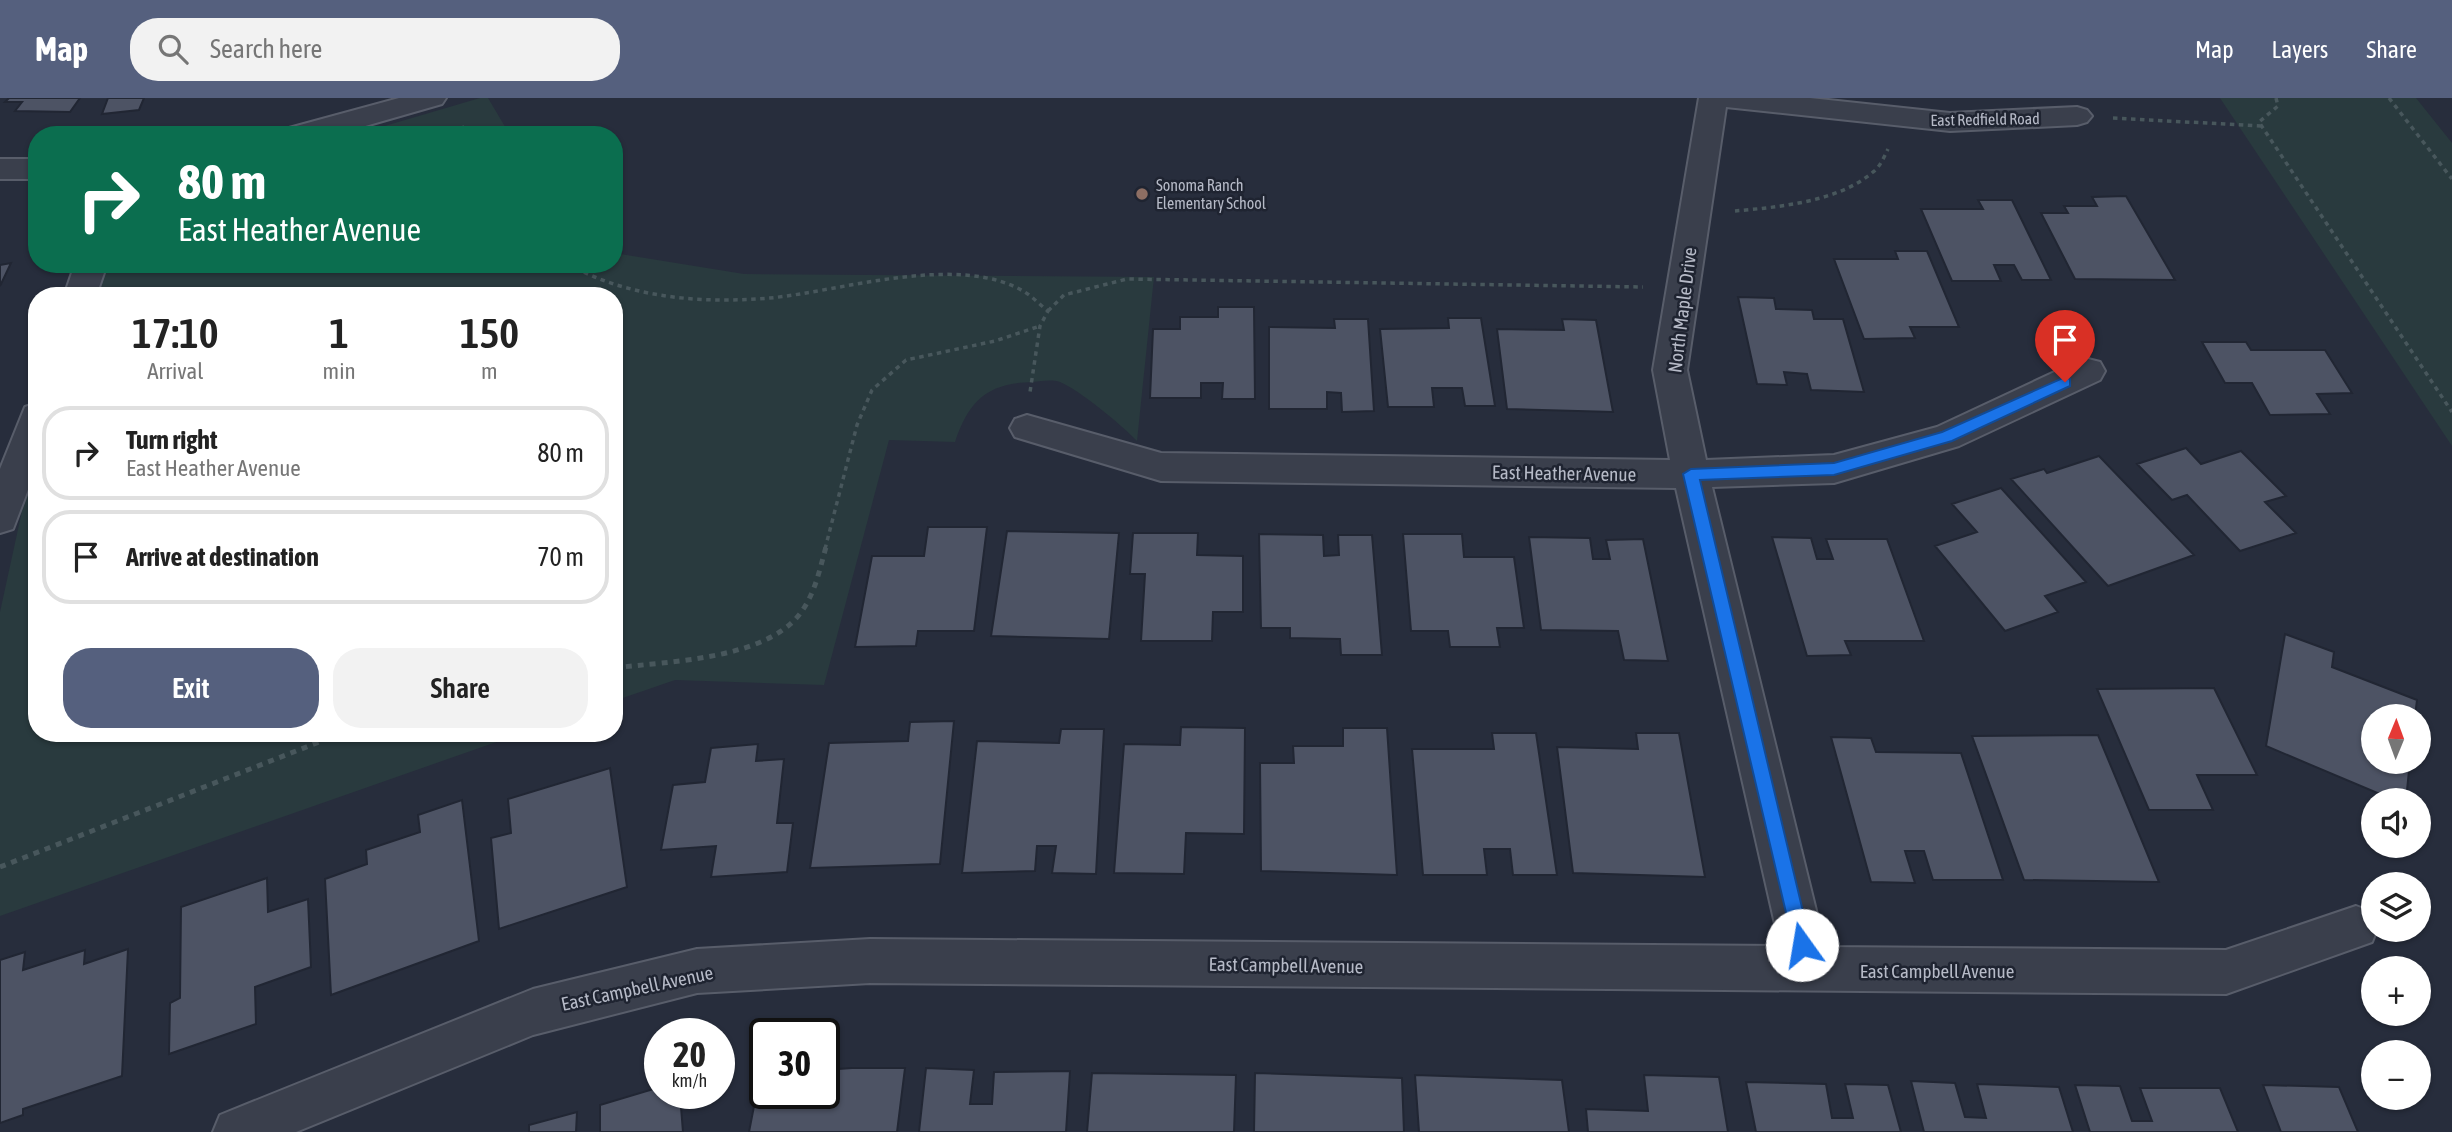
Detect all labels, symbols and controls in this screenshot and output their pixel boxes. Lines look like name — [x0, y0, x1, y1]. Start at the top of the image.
search box — [130, 18, 620, 81]
text: Map — [35, 30, 88, 68]
icon: search — [154, 30, 192, 68]
text: Search here — [210, 34, 322, 64]
text: Map — [2195, 36, 2234, 63]
text: Layers — [2272, 36, 2328, 63]
text: Share — [2366, 36, 2417, 63]
street label: East Redfield Road — [1930, 109, 2040, 129]
text: 80 m — [178, 153, 266, 209]
icon: right — [63, 154, 154, 245]
place label: Sonoma Ranch Elementary School — [1156, 176, 1267, 213]
marker: Sonoma Ranch Elementary School — [1134, 186, 1150, 202]
text: East Heather Avenue — [178, 211, 421, 248]
street label: North Maple Drive — [1663, 246, 1701, 374]
text: 17:10 — [132, 309, 219, 357]
text: 1 — [329, 309, 349, 357]
text: 150 — [460, 309, 519, 357]
pin — [2035, 310, 2095, 382]
icon: arrive — [2046, 321, 2084, 359]
text: Arrival — [147, 358, 203, 384]
text: min — [323, 358, 356, 384]
text: m — [481, 358, 498, 384]
text: Turn right — [126, 425, 217, 455]
icon: right — [67, 434, 105, 472]
text: 80 m — [537, 438, 584, 468]
text: East Heather Avenue — [126, 455, 301, 481]
street label: East Heather Avenue — [1492, 461, 1636, 485]
icon: arrive — [67, 538, 105, 576]
text: Arrive at destination — [126, 542, 319, 572]
text: 70 m — [537, 542, 584, 572]
button: Exit — [63, 648, 319, 728]
button: Share — [333, 648, 588, 728]
north arrow — [2361, 704, 2431, 774]
map controls — [2361, 704, 2431, 1110]
button: sound — [2361, 788, 2431, 858]
button: layers — [2361, 872, 2431, 942]
position arrow — [1765, 908, 1839, 982]
street label: East Campbell Avenue — [1208, 953, 1364, 977]
button: + — [2361, 956, 2431, 1026]
street label: East Campbell Avenue — [1860, 960, 2014, 982]
street label: East Campbell Avenue — [559, 961, 715, 1015]
speed limit sign: 30 — [749, 1018, 840, 1109]
text: 20 — [673, 1034, 706, 1074]
button: − — [2361, 1040, 2431, 1110]
text: km/h — [672, 1070, 707, 1091]

